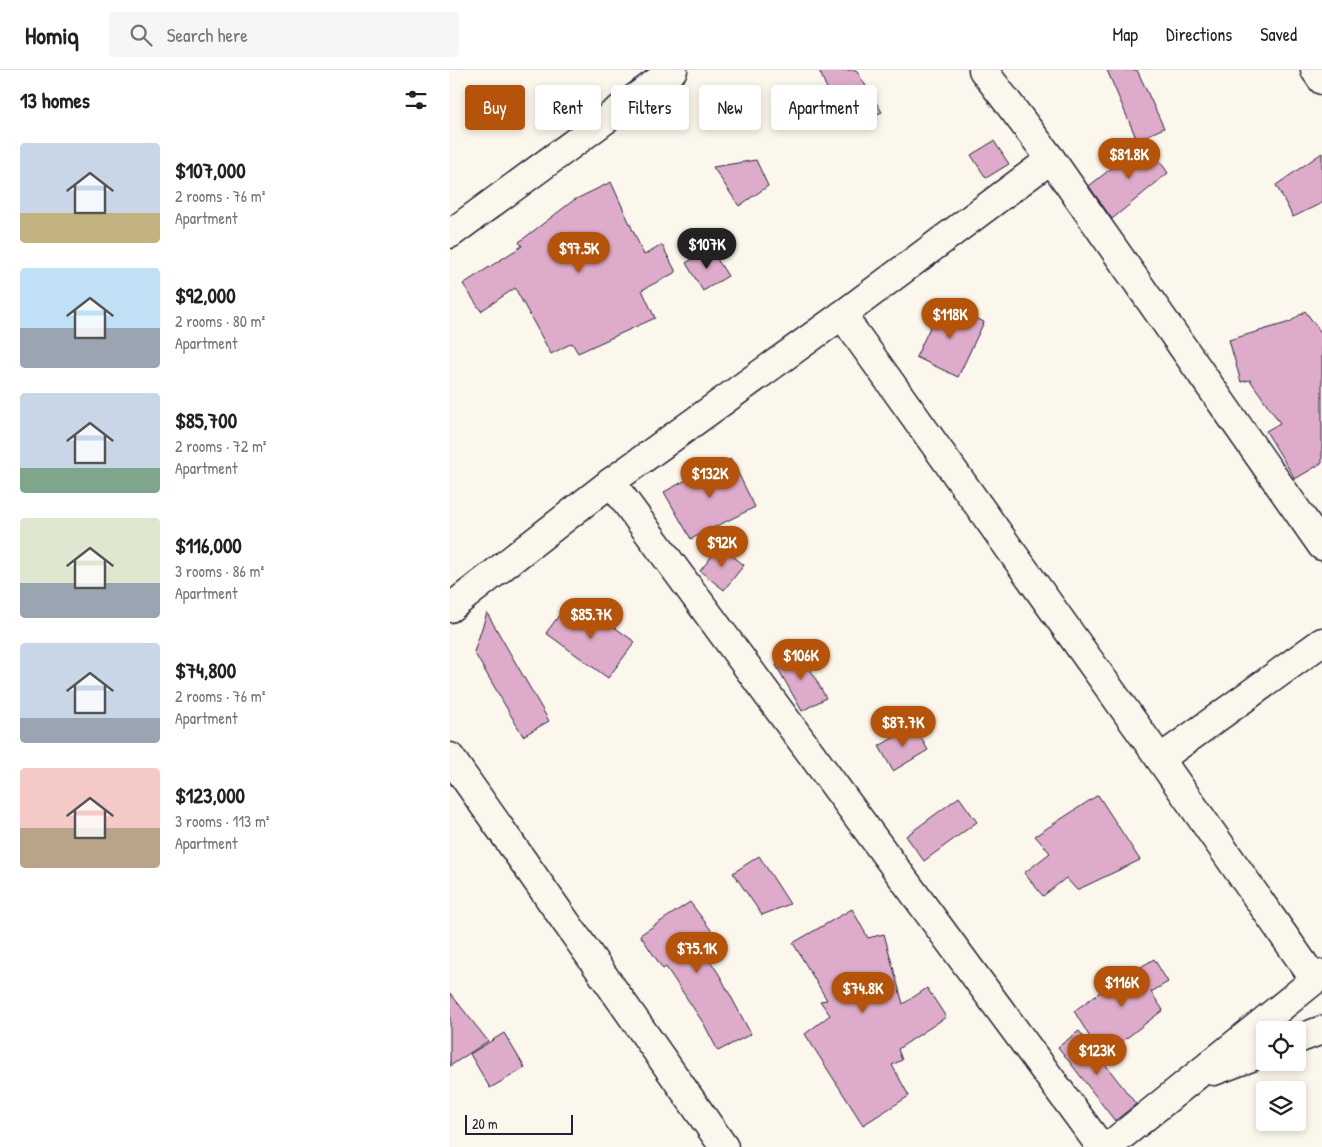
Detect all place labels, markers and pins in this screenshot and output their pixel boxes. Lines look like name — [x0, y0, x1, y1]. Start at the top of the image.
pin: $81.8K — [1088, 138, 1170, 180]
pin: $107K — [672, 228, 742, 270]
pin: $97.5K — [538, 232, 620, 274]
pin: $118K — [915, 298, 985, 340]
pin: $132K — [675, 456, 745, 499]
pin: $92K — [692, 526, 752, 568]
pin: $85.7K — [550, 598, 632, 640]
pin: $106K — [766, 638, 836, 681]
pin: $87.7K — [862, 706, 944, 748]
pin: $75.1K — [656, 932, 738, 974]
pin: $116K — [1087, 966, 1157, 1008]
pin: $74.8K — [822, 972, 904, 1014]
pin: $123K — [1062, 1034, 1132, 1076]

